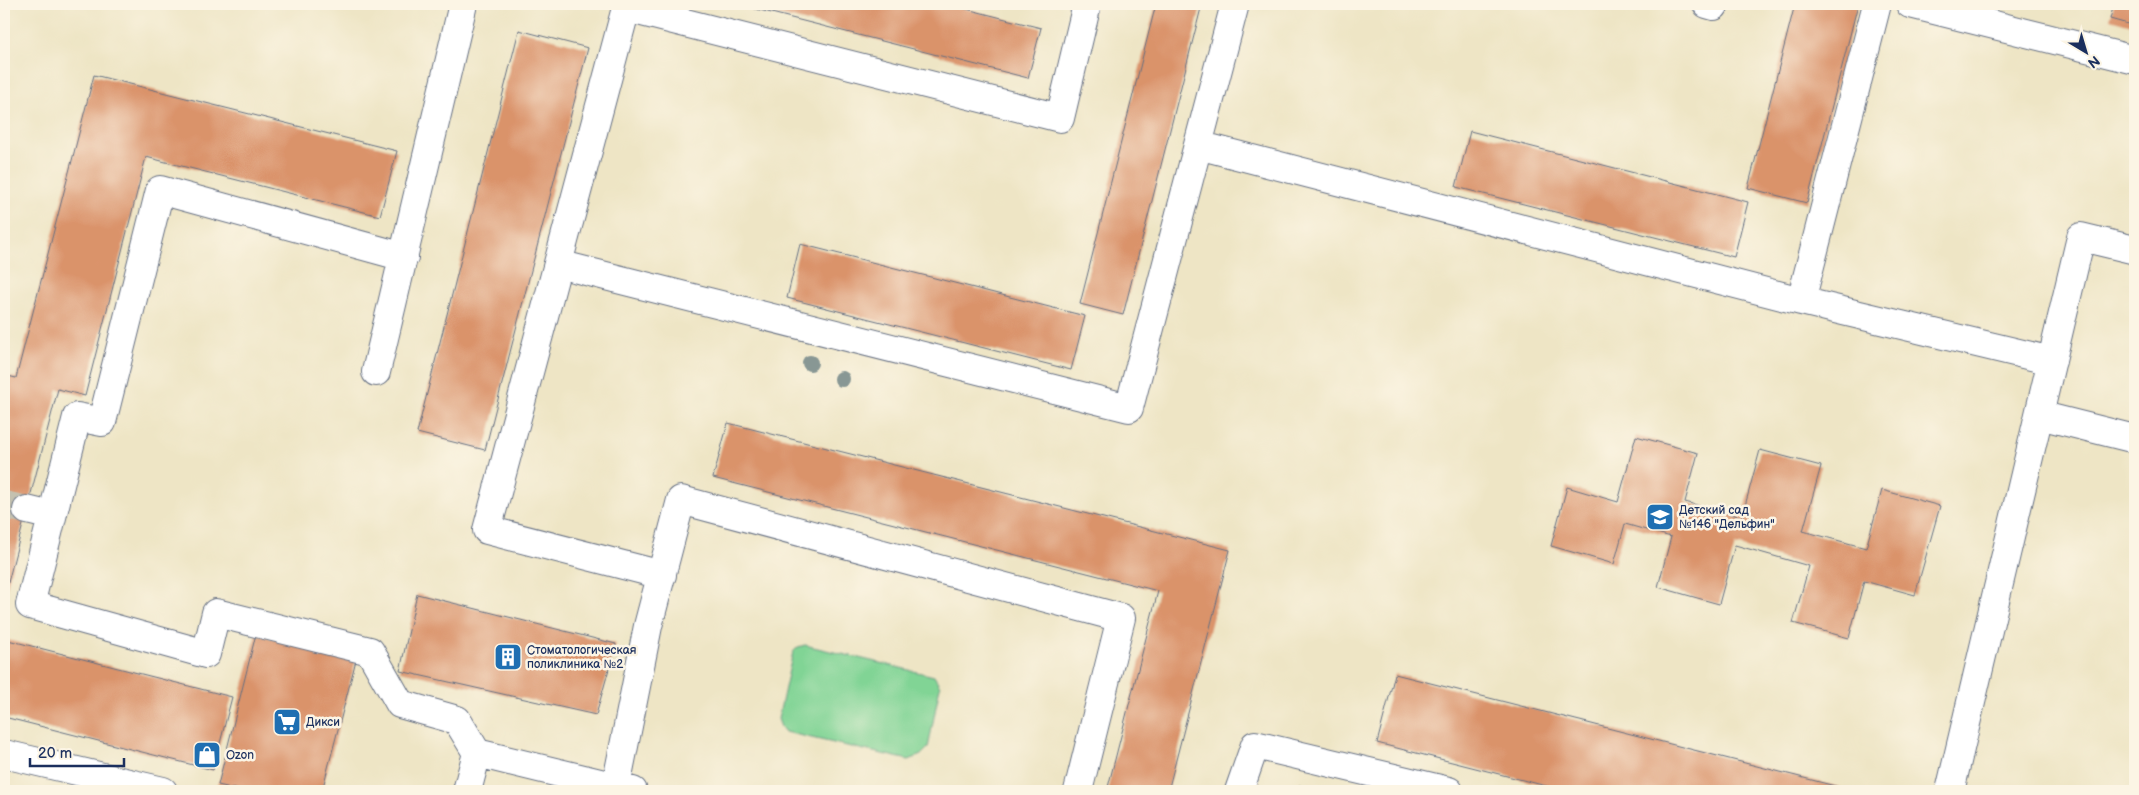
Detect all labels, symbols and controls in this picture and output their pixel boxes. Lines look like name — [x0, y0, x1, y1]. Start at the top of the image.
north arrow — [2062, 28, 2112, 78]
text: N — [2084, 52, 2103, 72]
school or university icon: Детский сад №146 "Дельфин" — [1645, 502, 1675, 532]
place label: Детский сад №146 "Дельфин" — [1679, 503, 1775, 532]
building icon: Стоматологическая поликлиника №2 — [493, 642, 523, 672]
place label: Стоматологическая поликлиника №2 — [527, 643, 637, 672]
supermarket icon: Дикси — [272, 707, 302, 737]
place label: Дикси — [306, 715, 340, 730]
scale bar — [30, 735, 124, 767]
shop icon: Ozon — [192, 740, 222, 770]
text: 20 m — [38, 744, 72, 763]
place label: Ozon — [226, 748, 254, 763]

